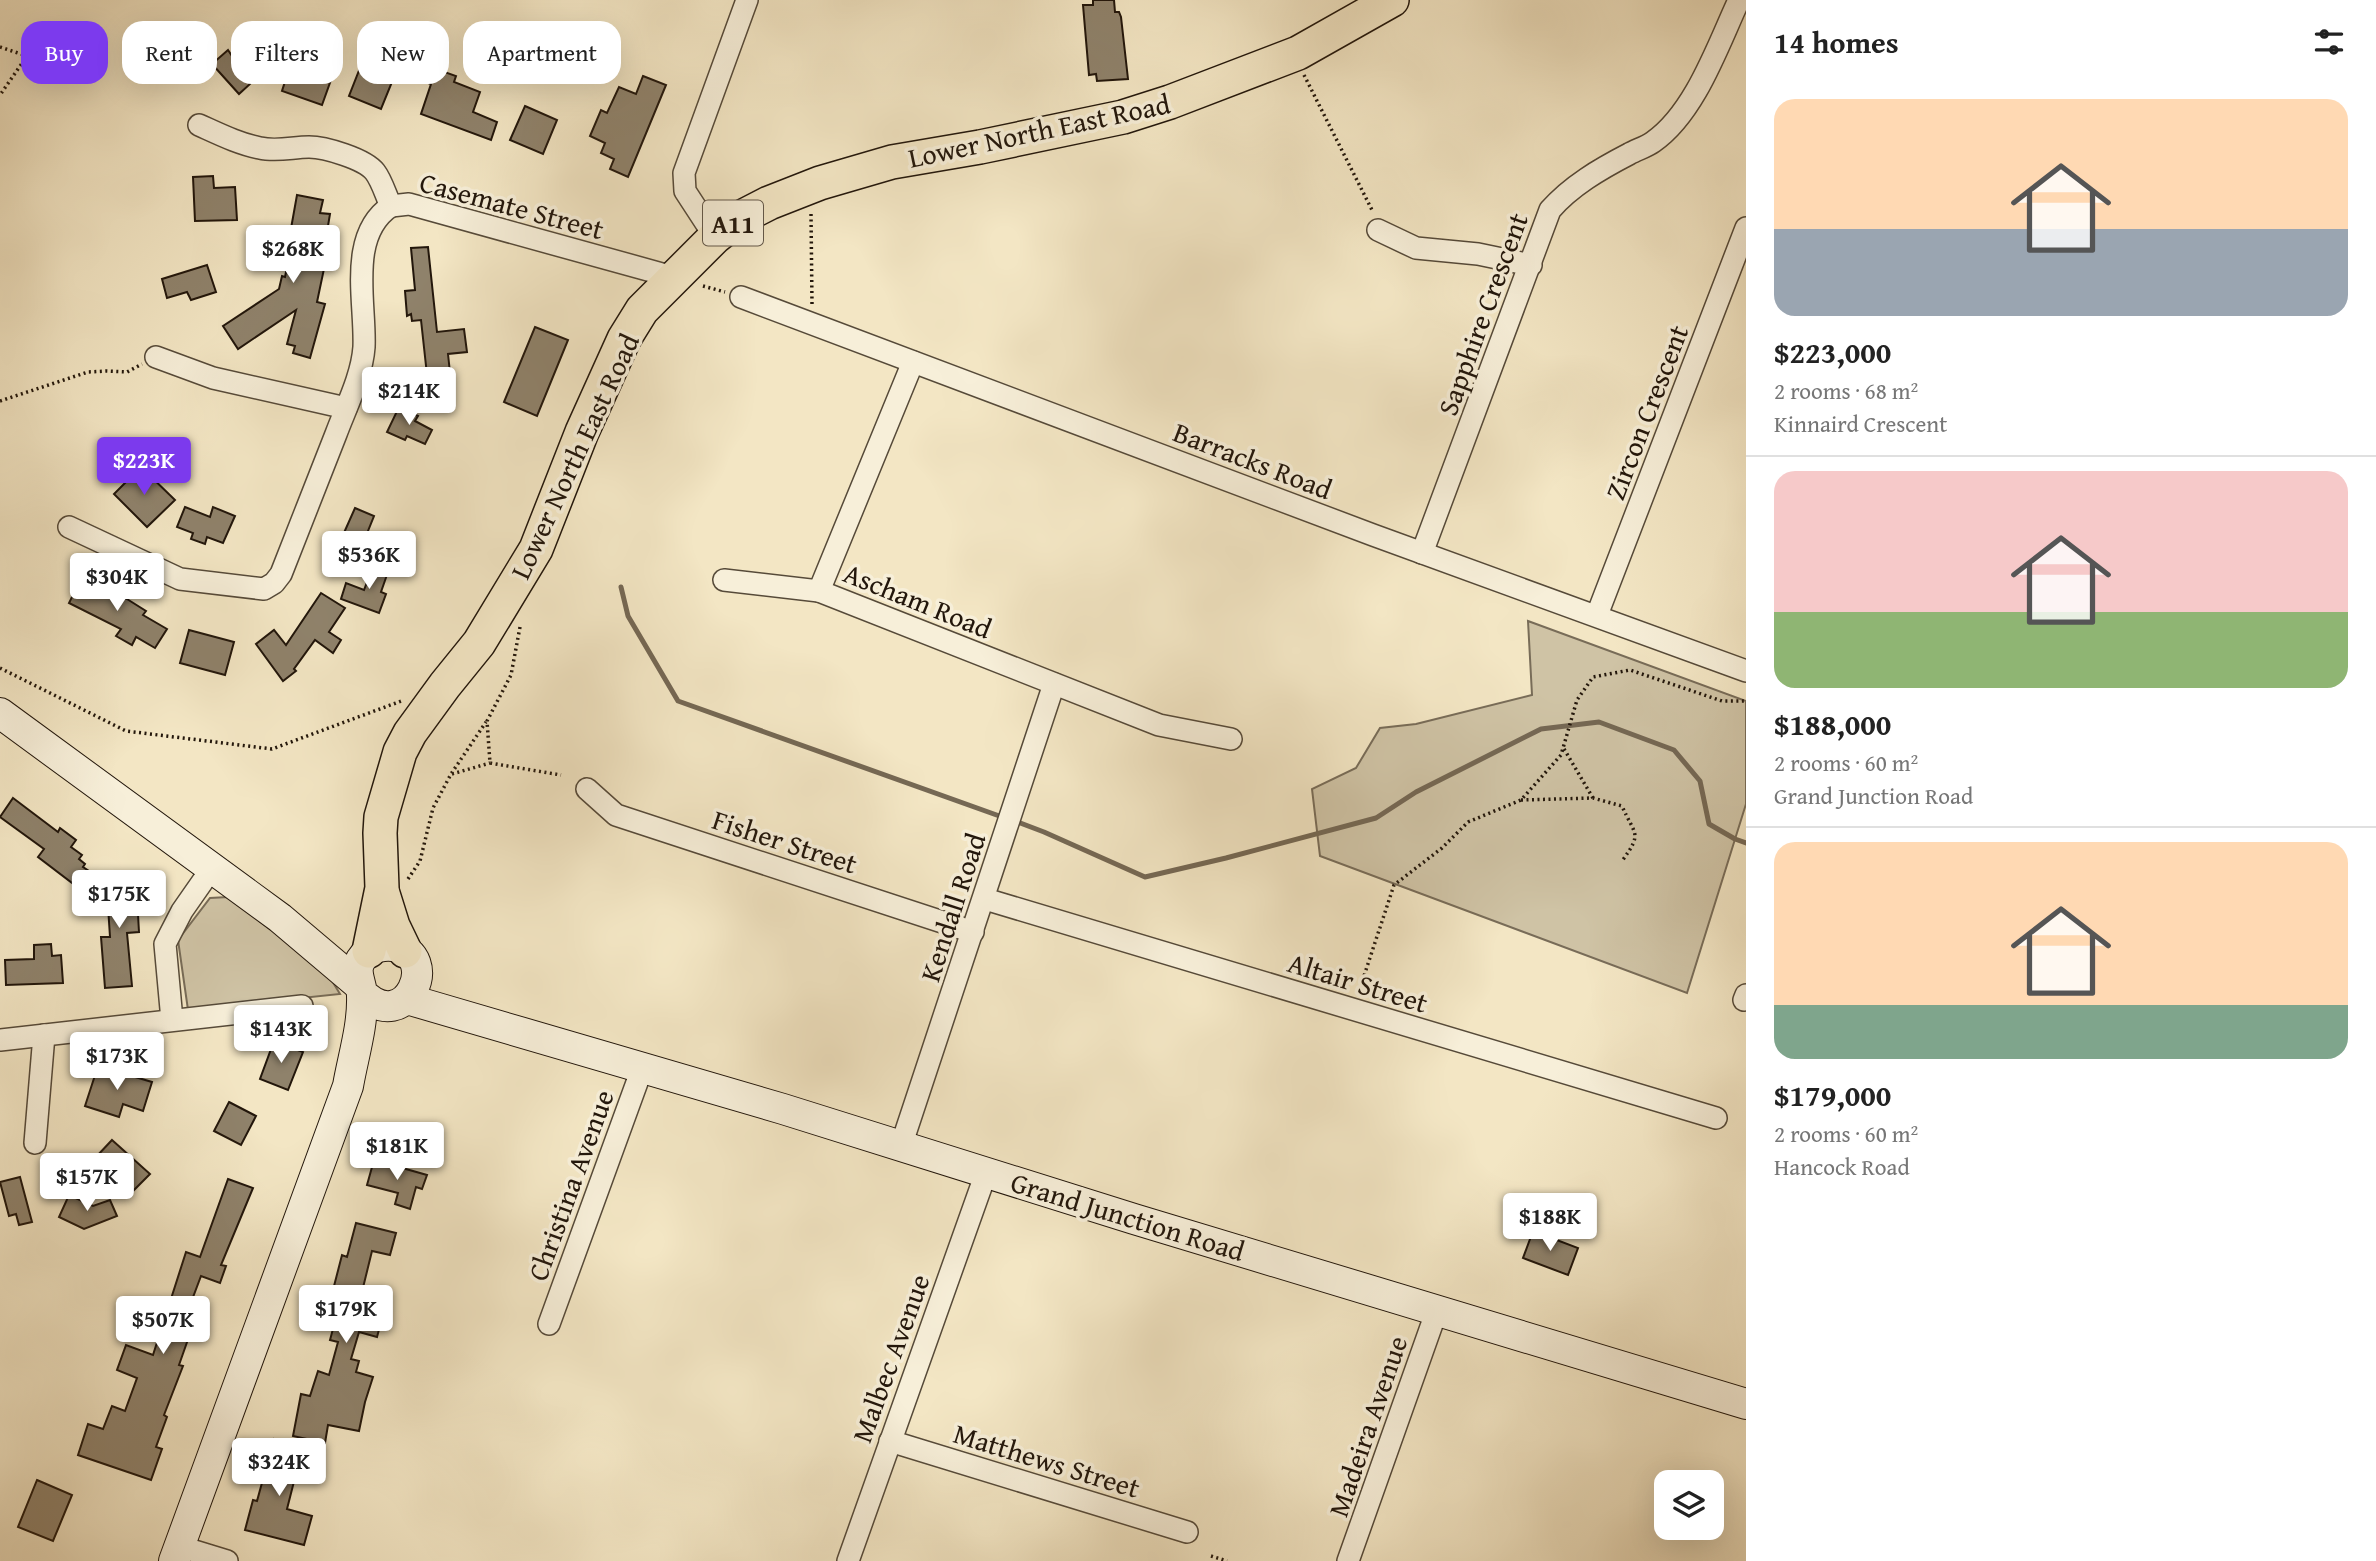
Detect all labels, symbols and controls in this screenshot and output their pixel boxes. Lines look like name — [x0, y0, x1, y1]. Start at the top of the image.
text: 14 homes — [1774, 20, 1899, 64]
chip: Buy — [21, 21, 108, 84]
chip: Rent — [122, 21, 217, 84]
chip: Filters — [231, 21, 343, 84]
chip: New — [357, 21, 449, 84]
chip: Apartment — [463, 21, 621, 84]
icon: filters — [2310, 23, 2348, 61]
street label: Lower North East Road — [904, 82, 1174, 178]
icon: home — [1998, 145, 2124, 271]
street label: Casemate Street — [415, 161, 609, 249]
road number: A11 — [703, 200, 763, 246]
street label: Sapphire Crescent — [1426, 207, 1538, 421]
pin: $268K — [244, 226, 342, 285]
text: $268K — [262, 231, 324, 264]
street label: Zircon Crescent — [1594, 319, 1698, 505]
street label: Lower North East Road — [499, 326, 649, 586]
text: $223,000 — [1774, 330, 1891, 374]
pin: $214K — [360, 368, 458, 427]
text: $214K — [378, 373, 440, 406]
text: 2 rooms · 68 m² — [1774, 374, 1918, 407]
text: Kinnaird Crescent — [1774, 407, 1947, 440]
street label: Barracks Road — [1168, 411, 1338, 509]
pin: $223K — [95, 438, 193, 497]
text: $223K — [113, 443, 175, 476]
icon: home — [1998, 517, 2124, 643]
pin: $536K — [320, 532, 418, 591]
text: $536K — [338, 537, 400, 570]
street label: Ascham Road — [838, 552, 998, 648]
pin: $304K — [68, 554, 166, 613]
text: $304K — [86, 559, 148, 592]
text: $188,000 — [1774, 702, 1891, 746]
text: 2 rooms · 60 m² — [1774, 746, 1918, 779]
text: Grand Junction Road — [1774, 779, 1973, 812]
street label: Fisher Street — [707, 798, 863, 884]
street label: Kendall Road — [909, 827, 995, 987]
pin: $175K — [70, 870, 168, 930]
text: $175K — [88, 876, 150, 909]
icon: home — [1998, 888, 2124, 1014]
street label: Altair Street — [1283, 941, 1433, 1023]
pin: $143K — [232, 1006, 330, 1065]
text: $143K — [250, 1011, 312, 1044]
pin: $173K — [68, 1032, 166, 1092]
text: $173K — [86, 1038, 148, 1071]
text: $179,000 — [1774, 1073, 1891, 1117]
street label: Christina Avenue — [516, 1084, 624, 1286]
text: 2 rooms · 60 m² — [1774, 1117, 1918, 1150]
pin: $181K — [348, 1122, 446, 1182]
text: $181K — [366, 1128, 428, 1161]
text: Hancock Road — [1774, 1150, 1910, 1183]
pin: $157K — [38, 1154, 136, 1213]
text: $157K — [56, 1159, 118, 1192]
street label: Grand Junction Road — [1006, 1161, 1250, 1271]
pin: $188K — [1501, 1194, 1599, 1253]
text: $188K — [1519, 1199, 1581, 1232]
street label: Malbec Avenue — [841, 1268, 939, 1448]
pin: $179K — [297, 1286, 395, 1345]
text: $179K — [315, 1291, 377, 1324]
pin: $507K — [114, 1296, 212, 1356]
text: $507K — [132, 1302, 194, 1335]
street label: Madeira Avenue — [1317, 1330, 1417, 1522]
street label: Matthews Street — [949, 1412, 1145, 1508]
pin: $324K — [230, 1438, 328, 1498]
text: $324K — [248, 1444, 310, 1477]
map controls — [1654, 1470, 1724, 1540]
button: layers — [1654, 1470, 1724, 1540]

